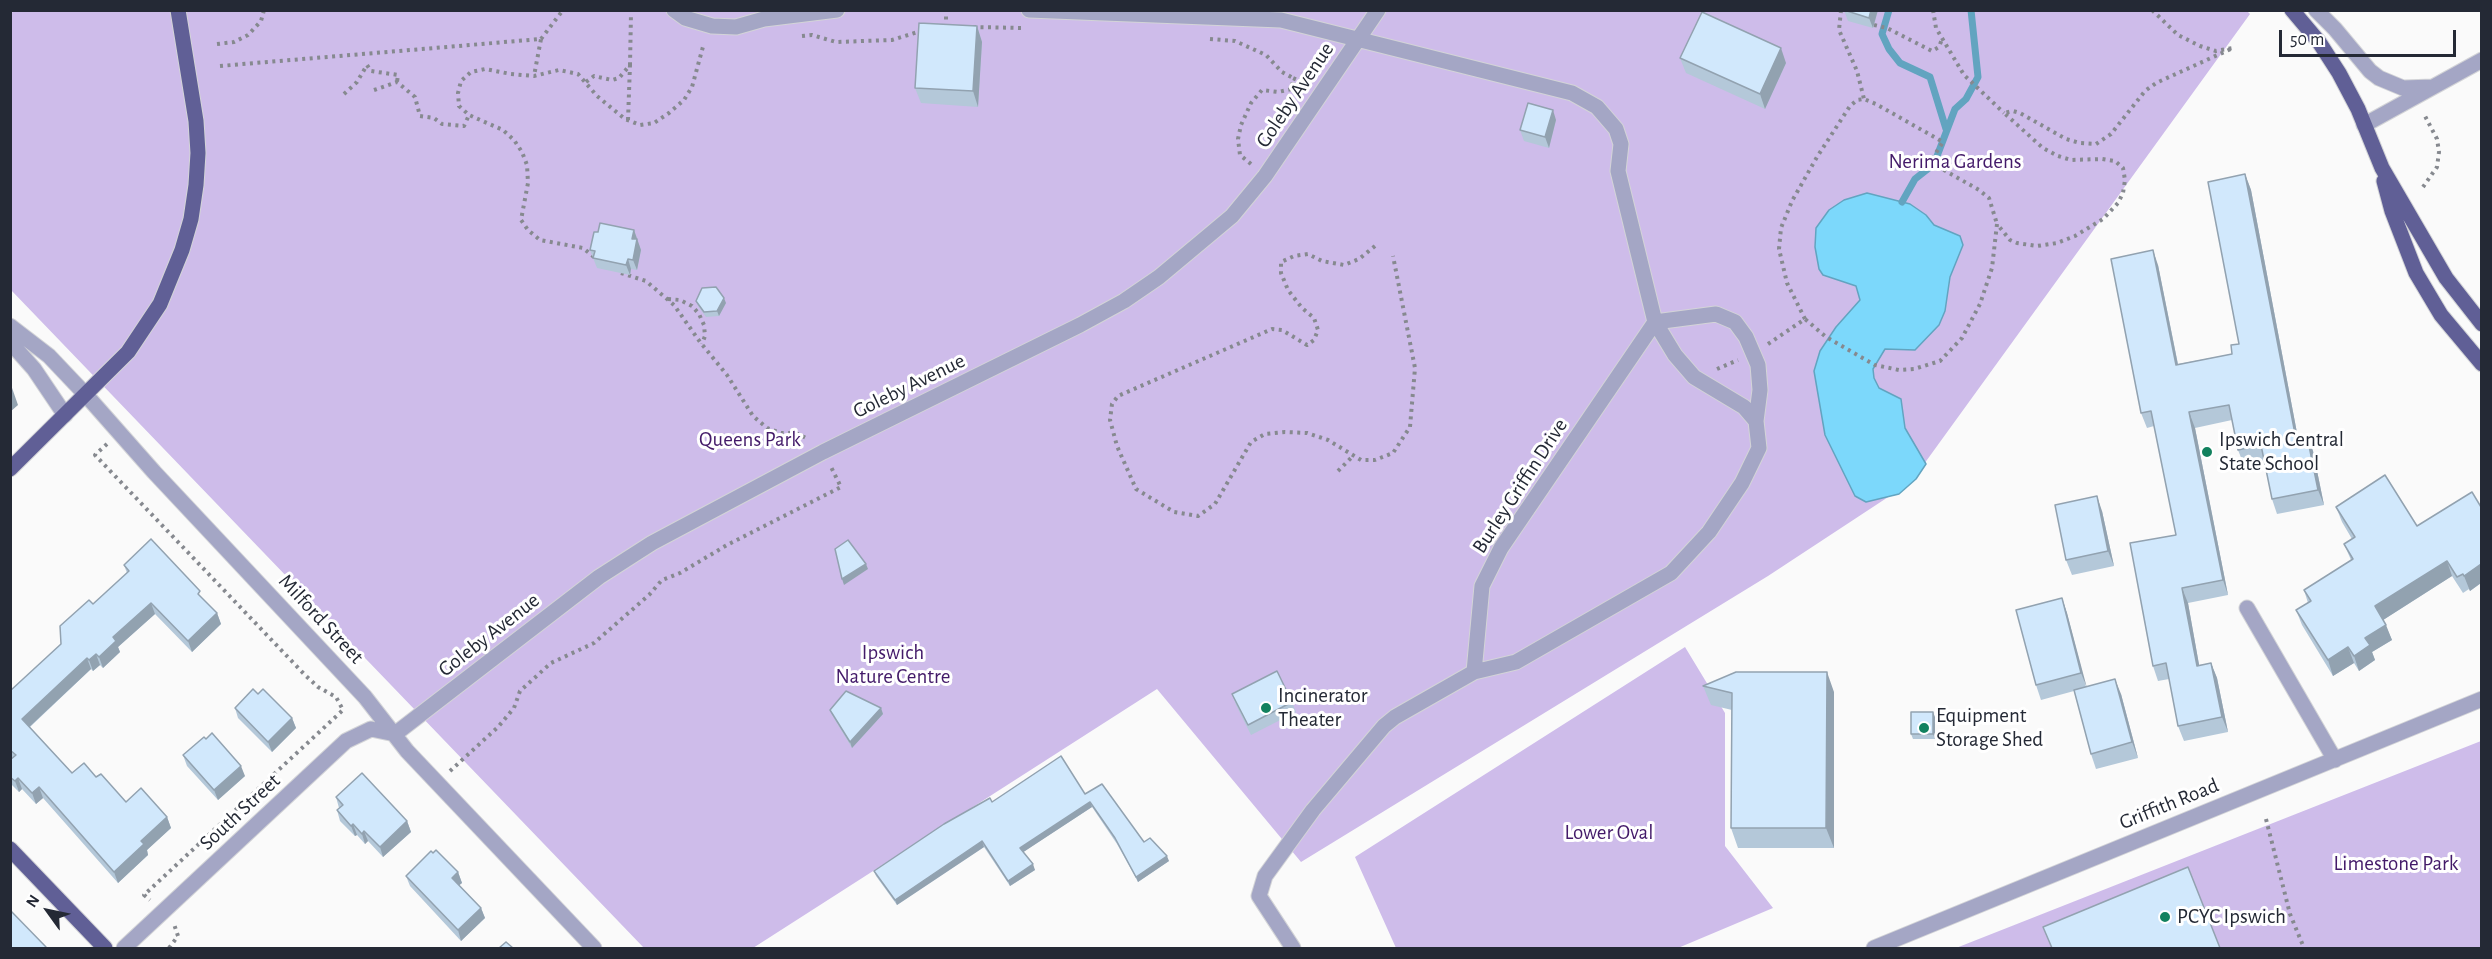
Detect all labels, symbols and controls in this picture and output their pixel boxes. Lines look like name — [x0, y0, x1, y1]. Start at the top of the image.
scale bar — [2282, 18, 2459, 56]
text: 50 m — [2290, 31, 2324, 49]
street label: Goleby Avenue — [1251, 38, 1339, 152]
park label: Nerima Gardens — [1888, 149, 2022, 175]
street label: Goleby Avenue — [849, 348, 969, 424]
street label: Burley Griffin Drive — [1467, 414, 1573, 558]
park label: Queens Park — [699, 427, 801, 453]
place label: Ipswich Central State School — [2219, 427, 2344, 477]
marker: Ipswich Central State School — [2200, 445, 2214, 459]
street label: Milford Street — [273, 569, 369, 669]
street label: Goleby Avenue — [433, 588, 545, 682]
park label: Ipswich Nature Centre — [836, 640, 950, 690]
place label: Incinerator Theater — [1278, 683, 1368, 733]
marker: Incinerator Theater — [1259, 701, 1273, 715]
place label: Equipment Storage Shed — [1936, 703, 2043, 753]
marker: Equipment Storage Shed — [1917, 721, 1931, 735]
street label: South Street — [194, 768, 286, 856]
street label: Griffith Road — [2116, 773, 2222, 835]
park label: Lower Oval — [1564, 820, 1654, 846]
park label: Limestone Park — [2334, 851, 2458, 877]
north arrow — [18, 881, 78, 941]
text: N — [23, 892, 43, 910]
place label: PCYC Ipswich — [2177, 904, 2286, 930]
marker: PCYC Ipswich — [2158, 910, 2172, 924]

